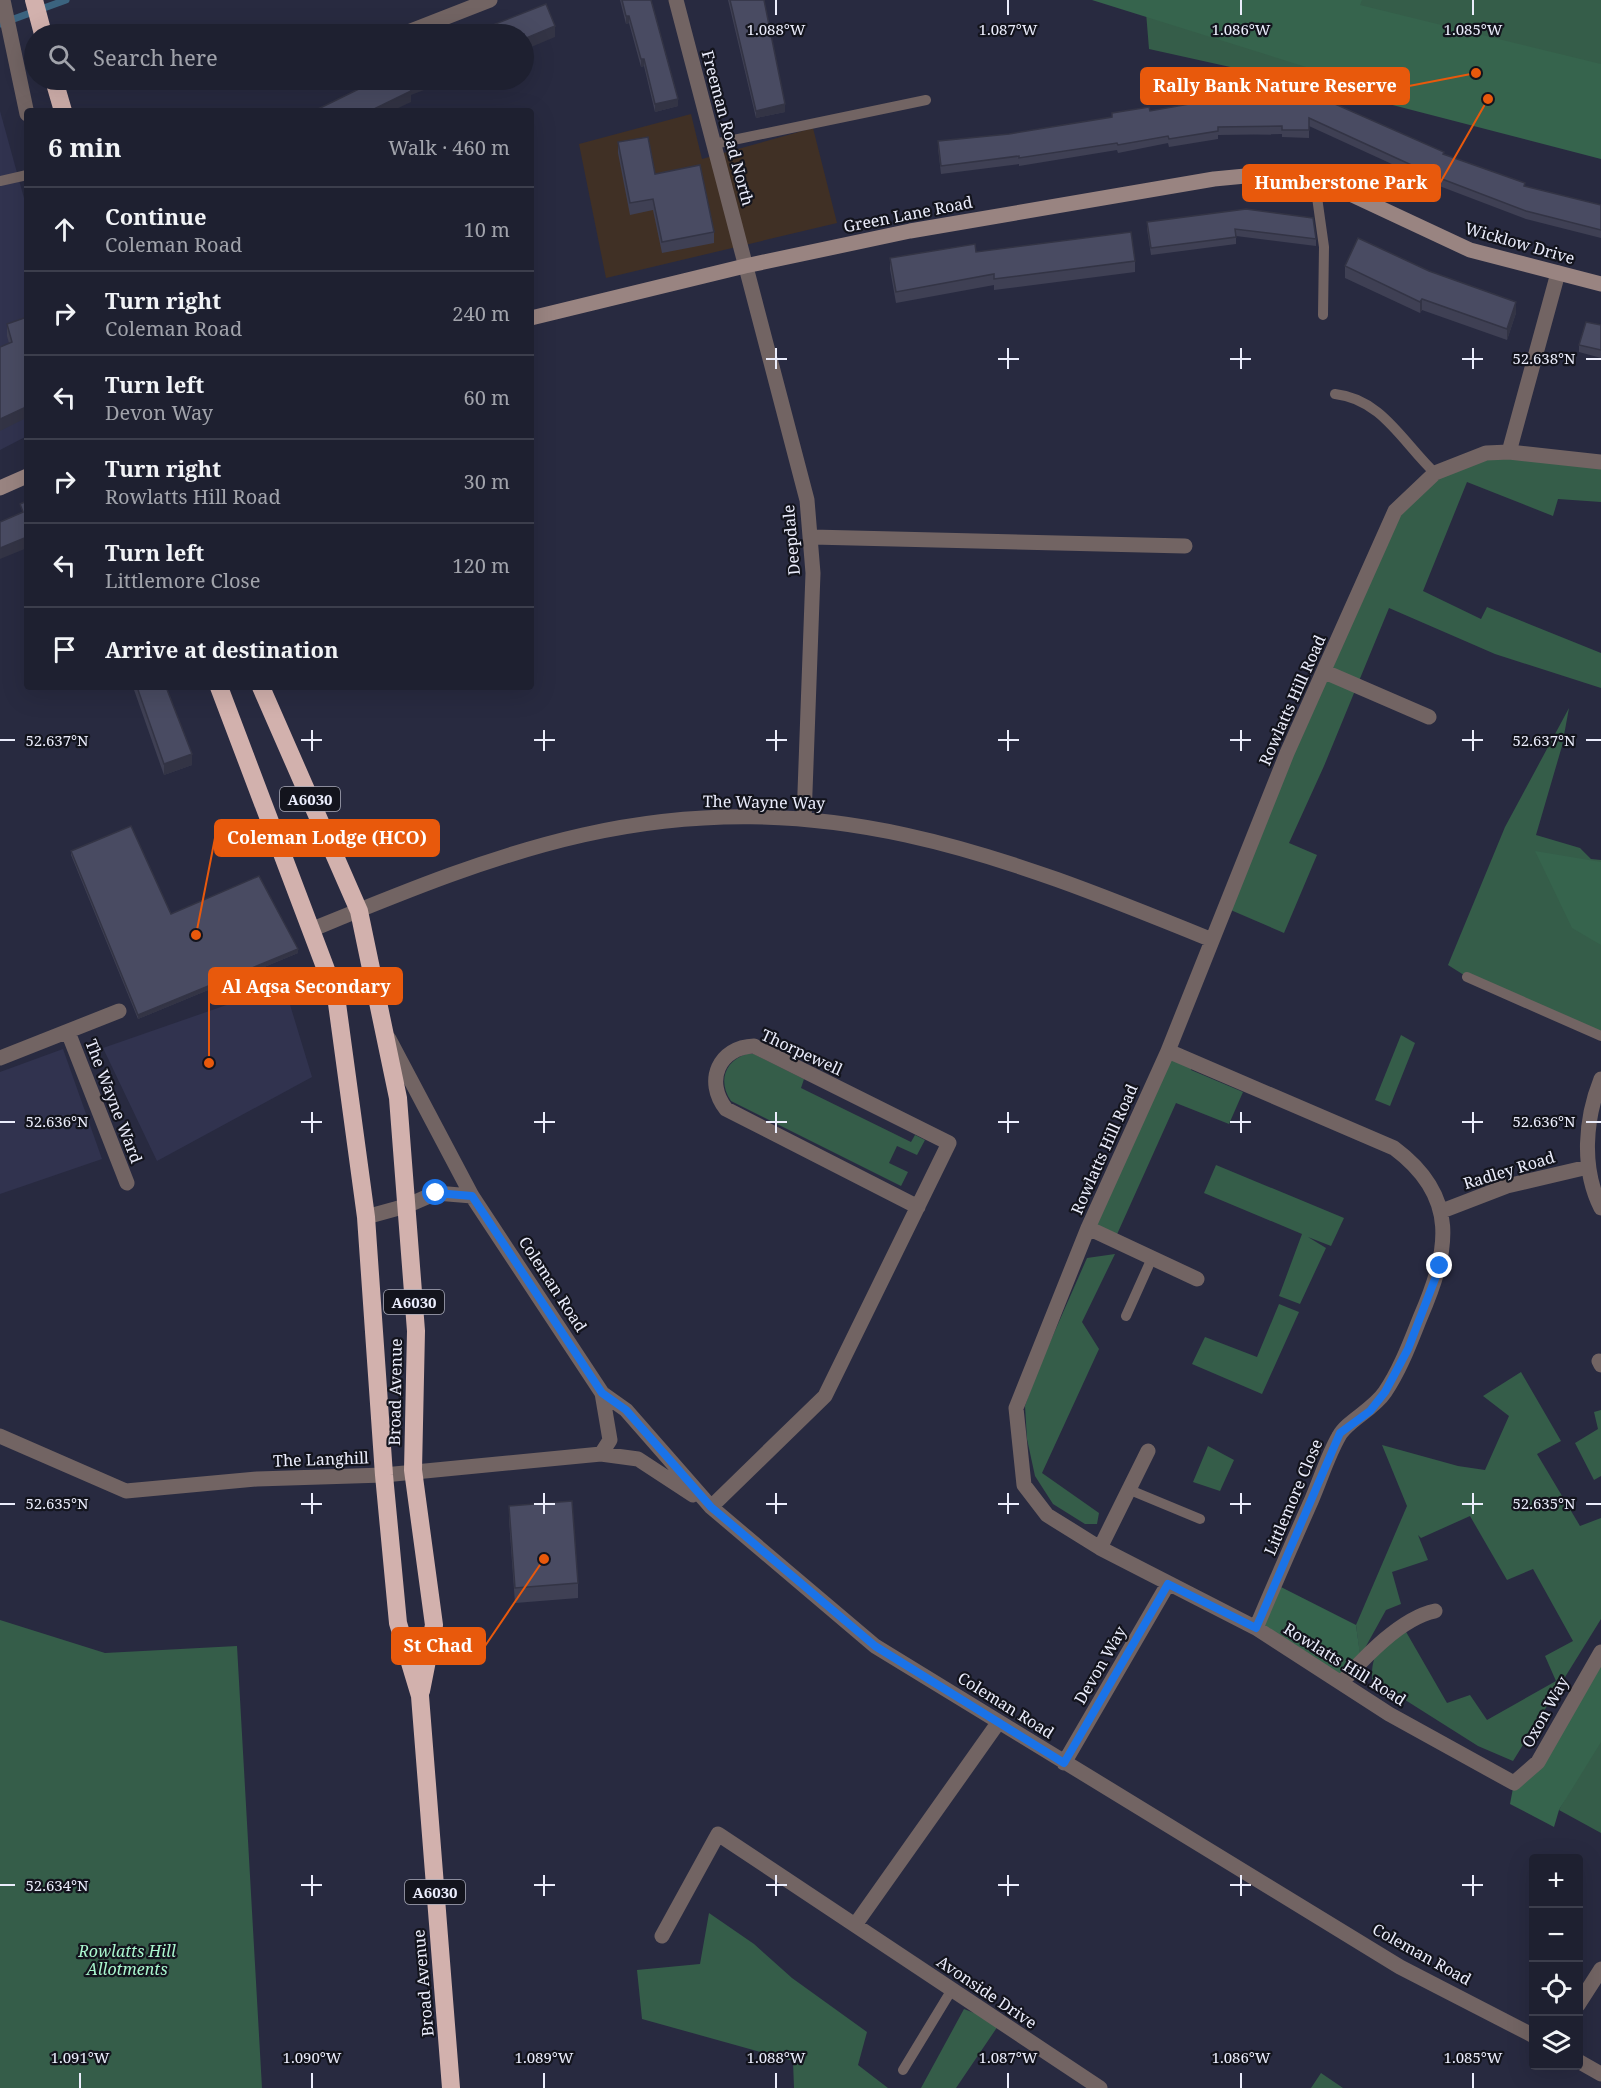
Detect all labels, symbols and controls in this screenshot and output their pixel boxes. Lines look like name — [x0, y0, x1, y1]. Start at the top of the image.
text: 1.088°W — [747, 19, 806, 39]
text: 1.087°W — [979, 19, 1038, 39]
text: 1.086°W — [1212, 19, 1271, 39]
text: 1.085°W — [1444, 19, 1503, 39]
search box — [24, 24, 534, 90]
icon: search — [45, 41, 78, 74]
text: Search here — [93, 42, 218, 72]
street label: Freeman Road North — [697, 48, 759, 208]
callout: Rally Bank Nature Reserve — [1141, 68, 1409, 104]
text: Rally Bank Nature Reserve — [1153, 73, 1397, 97]
text: 6 min — [48, 129, 122, 165]
text: Walk · 460 m — [388, 134, 510, 161]
callout: Humberstone Park — [1243, 165, 1440, 201]
text: Humberstone Park — [1254, 170, 1428, 194]
street label: Green Lane Road — [842, 191, 975, 237]
text: Continue — [105, 201, 207, 231]
icon: ahead — [48, 213, 81, 246]
text: 10 m — [464, 216, 510, 243]
street label: Wicklow Drive — [1462, 217, 1578, 269]
text: Coleman Road — [105, 231, 242, 258]
text: Turn right — [105, 285, 221, 315]
icon: right — [48, 297, 81, 330]
text: 240 m — [452, 300, 510, 327]
text: Coleman Road — [105, 315, 242, 342]
text: 52.638°N — [1512, 348, 1576, 368]
text: Turn left — [105, 369, 204, 399]
icon: left — [48, 381, 81, 414]
text: 60 m — [464, 384, 510, 411]
text: Devon Way — [105, 399, 213, 426]
text: Turn right — [105, 453, 221, 483]
icon: right — [48, 465, 81, 498]
text: 30 m — [464, 468, 510, 495]
text: Rowlatts Hill Road — [105, 483, 281, 510]
street label: Deepdale — [777, 504, 805, 576]
text: Turn left — [105, 537, 204, 567]
icon: left — [48, 549, 81, 582]
text: 120 m — [452, 552, 510, 579]
text: Littlemore Close — [105, 567, 260, 594]
street label: Rowlatts Hill Road — [1253, 631, 1331, 769]
icon: arrive — [48, 633, 81, 666]
text: Arrive at destination — [105, 634, 339, 664]
text: 52.637°N — [25, 730, 89, 750]
text: 52.637°N — [1512, 730, 1576, 750]
road number: A6030 — [280, 787, 340, 811]
street label: The Wayne Way — [703, 790, 826, 814]
callout: Coleman Lodge (HCO) — [215, 820, 439, 856]
text: Coleman Lodge (HCO) — [227, 825, 427, 849]
callout: Al Aqsa Secondary — [209, 968, 402, 1004]
text: Al Aqsa Secondary — [221, 974, 391, 998]
street label: Thorpewell — [758, 1024, 846, 1080]
street label: The Wayne Ward — [80, 1036, 148, 1166]
street label: Rowlatts Hill Road — [1065, 1080, 1143, 1218]
text: 52.636°N — [25, 1111, 89, 1131]
text: 52.636°N — [1512, 1111, 1576, 1131]
street label: Radley Road — [1461, 1146, 1558, 1194]
route start — [422, 1179, 448, 1205]
street label: Coleman Road — [514, 1232, 592, 1336]
route end — [1426, 1252, 1452, 1278]
road number: A6030 — [384, 1290, 444, 1314]
street label: Broad Avenue — [383, 1338, 407, 1446]
street label: Littlemore Close — [1259, 1436, 1327, 1558]
street label: The Langhill — [273, 1446, 369, 1472]
text: 52.635°N — [25, 1493, 89, 1513]
text: 52.635°N — [1512, 1493, 1576, 1513]
street label: Rowlatts Hill Road — [1280, 1617, 1411, 1711]
street label: Devon Way — [1069, 1621, 1132, 1708]
callout: St Chad — [392, 1628, 485, 1664]
text: St Chad — [404, 1633, 473, 1657]
street label: Coleman Road — [954, 1667, 1059, 1743]
street label: Oxon Way — [1516, 1672, 1574, 1752]
map controls — [1529, 1854, 1583, 2070]
button: + — [1529, 1854, 1583, 1908]
text: 52.634°N — [25, 1875, 89, 1895]
road number: A6030 — [405, 1880, 465, 1904]
button: − — [1529, 1908, 1583, 1962]
street label: Coleman Road — [1369, 1918, 1475, 1990]
street label: Broad Avenue — [407, 1929, 439, 2037]
park label: Rowlatts Hill Allotments — [77, 1940, 176, 1980]
street label: Avonside Drive — [933, 1950, 1041, 2034]
button: locate — [1529, 1962, 1583, 2016]
button: layers — [1529, 2016, 1583, 2070]
text: 1.091°W — [51, 2047, 110, 2067]
text: 1.090°W — [283, 2047, 342, 2067]
text: 1.089°W — [515, 2047, 574, 2067]
text: 1.088°W — [747, 2047, 806, 2067]
text: 1.087°W — [979, 2047, 1038, 2067]
text: 1.086°W — [1212, 2047, 1271, 2067]
text: 1.085°W — [1444, 2047, 1503, 2067]

